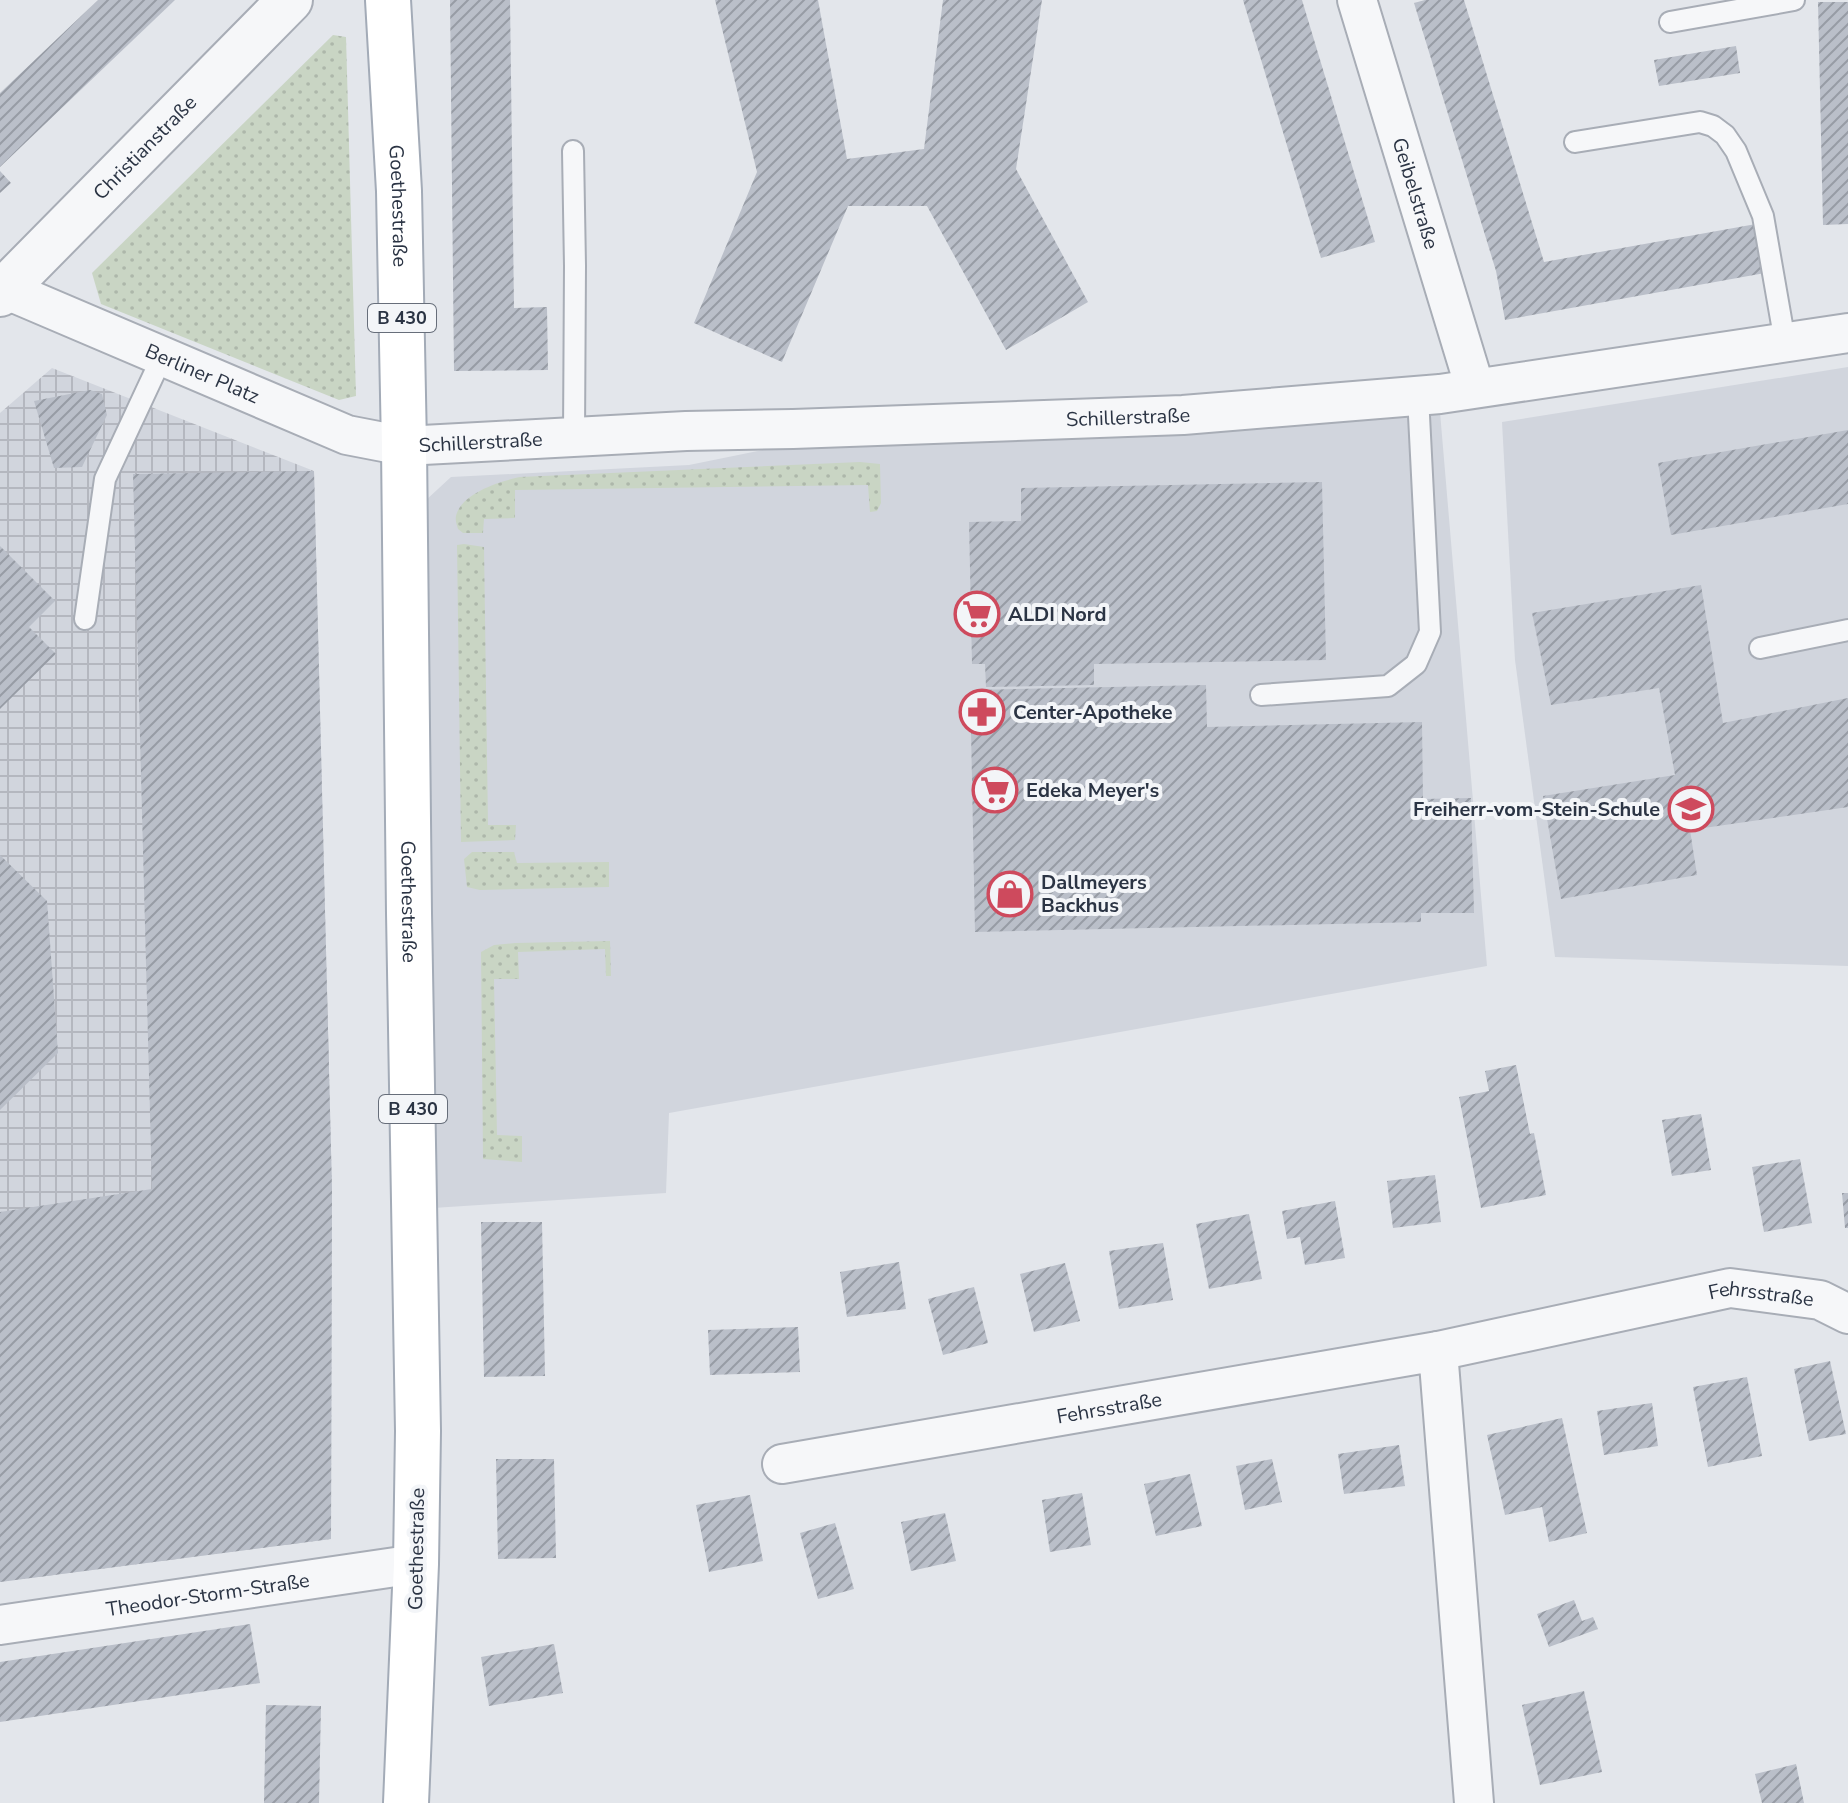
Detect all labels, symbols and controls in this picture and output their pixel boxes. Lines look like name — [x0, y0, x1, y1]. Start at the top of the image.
street label: Christianstraße — [87, 89, 203, 206]
street label: Geibelstraße — [1386, 134, 1445, 252]
street label: Goethestraße — [382, 144, 413, 267]
road number: B 430 — [368, 304, 436, 332]
street label: Berliner Platz — [141, 337, 263, 410]
street label: Schillerstraße — [1066, 401, 1191, 433]
street label: Schillerstraße — [418, 426, 543, 459]
supermarket icon: ALDI Nord — [953, 590, 1001, 638]
place label: ALDI Nord — [1008, 601, 1107, 628]
pharmacy icon: Center-Apotheke — [958, 688, 1006, 736]
place label: Center-Apotheke — [1013, 699, 1173, 726]
supermarket icon: Edeka Meyer's — [971, 766, 1019, 814]
place label: Edeka Meyer's — [1026, 777, 1160, 804]
school or university icon: Freiherr-vom-Stein-Schule — [1667, 785, 1715, 833]
place label: Freiherr-vom-Stein-Schule — [1413, 796, 1660, 823]
street label: Goethestraße — [394, 840, 423, 963]
place label: Dallmeyers Backhus — [1041, 869, 1147, 919]
shop icon: Dallmeyers Backhus — [986, 870, 1034, 918]
road number: B 430 — [379, 1095, 447, 1123]
street label: Fehrsstraße — [1706, 1275, 1815, 1313]
street label: Fehrsstraße — [1055, 1386, 1164, 1430]
street label: Goethestraße — [402, 1488, 431, 1610]
street label: Theodor-Storm-Straße — [104, 1567, 311, 1623]

